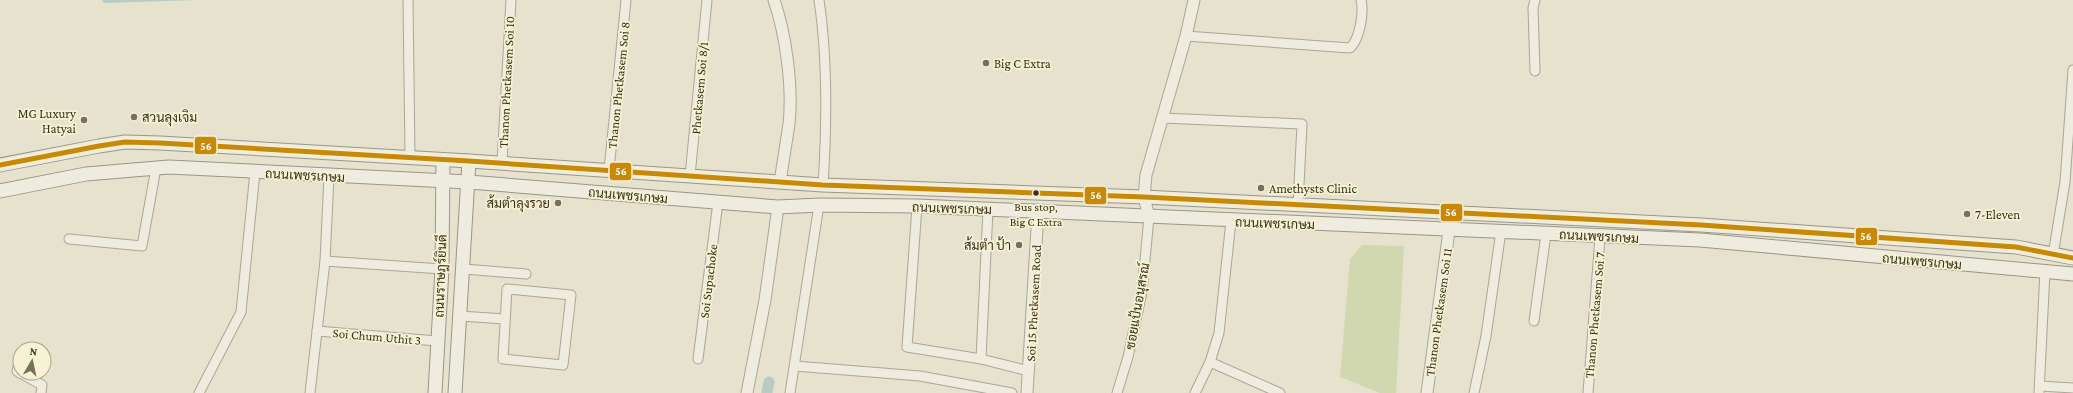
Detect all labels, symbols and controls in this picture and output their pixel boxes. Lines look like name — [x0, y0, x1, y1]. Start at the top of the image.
street label: Thanon Phetkasem Soi 10 — [496, 16, 517, 149]
street label: Thanon Phetkasem Soi 8 — [604, 21, 633, 149]
street label: Phetkasem Soi 8/1 — [688, 41, 711, 135]
place label: Big C Extra — [994, 56, 1051, 71]
marker: Big C Extra — [981, 58, 991, 68]
place label: MG Luxury Hatyai — [18, 106, 77, 136]
place label: สวนลุงเจิม — [142, 109, 197, 127]
marker: สวนลุงเจิม — [129, 112, 139, 122]
marker: MG Luxury Hatyai — [79, 115, 89, 125]
line badge: 56 — [194, 136, 217, 155]
text: 56 — [200, 140, 212, 152]
line badge: 56 — [609, 162, 632, 181]
text: 56 — [615, 165, 627, 177]
street label: ถนนเพชรเกษม — [265, 166, 345, 185]
place label: Amethysts Clinic — [1269, 181, 1357, 196]
marker: Amethysts Clinic — [1256, 183, 1266, 193]
street label: ถนนเพชรเกษม — [587, 185, 668, 206]
line badge: 56 — [1084, 186, 1107, 205]
marker: Bus stop, Big C Extra — [1031, 188, 1041, 198]
text: 56 — [1090, 189, 1102, 201]
place label: ส้มตำลุงรวย — [486, 194, 550, 213]
marker: ส้มตำลุงรวย — [553, 198, 563, 208]
street label: ถนนเพชรเกษม — [912, 200, 992, 217]
place label: Bus stop, Big C Extra — [1010, 200, 1063, 229]
line badge: 56 — [1440, 203, 1463, 222]
text: 56 — [1445, 206, 1457, 218]
place label: 7-Eleven — [1975, 207, 2020, 222]
marker: 7-Eleven — [1962, 209, 1972, 219]
street label: ถนนเพชรเกษม — [1235, 215, 1315, 232]
street label: ถนนเพชรเกษม — [1559, 227, 1639, 246]
line badge: 56 — [1855, 227, 1878, 246]
text: 56 — [1860, 230, 1872, 242]
street label: ถนนราษฎร์ยินดี — [430, 234, 450, 318]
place label: ส้มตำ ป้า — [964, 236, 1011, 253]
marker: ส้มตำ ป้า — [1014, 240, 1024, 250]
street label: Soi Supachoke — [696, 243, 721, 319]
street label: Soi 15 Phetkasem Road — [1023, 244, 1044, 362]
street label: Thanon Phetkasem Soi 11 — [1422, 247, 1455, 377]
street label: Thanon Phetkasem Soi 7 — [1582, 251, 1607, 379]
street label: ถนนเพชรเกษม — [1881, 251, 1962, 272]
street label: ซอยแป้นอนุสรณ์ — [1121, 261, 1155, 351]
street label: Soi Chum Uthit 3 — [332, 325, 422, 348]
north arrow — [12, 341, 52, 381]
text: N — [29, 345, 39, 358]

